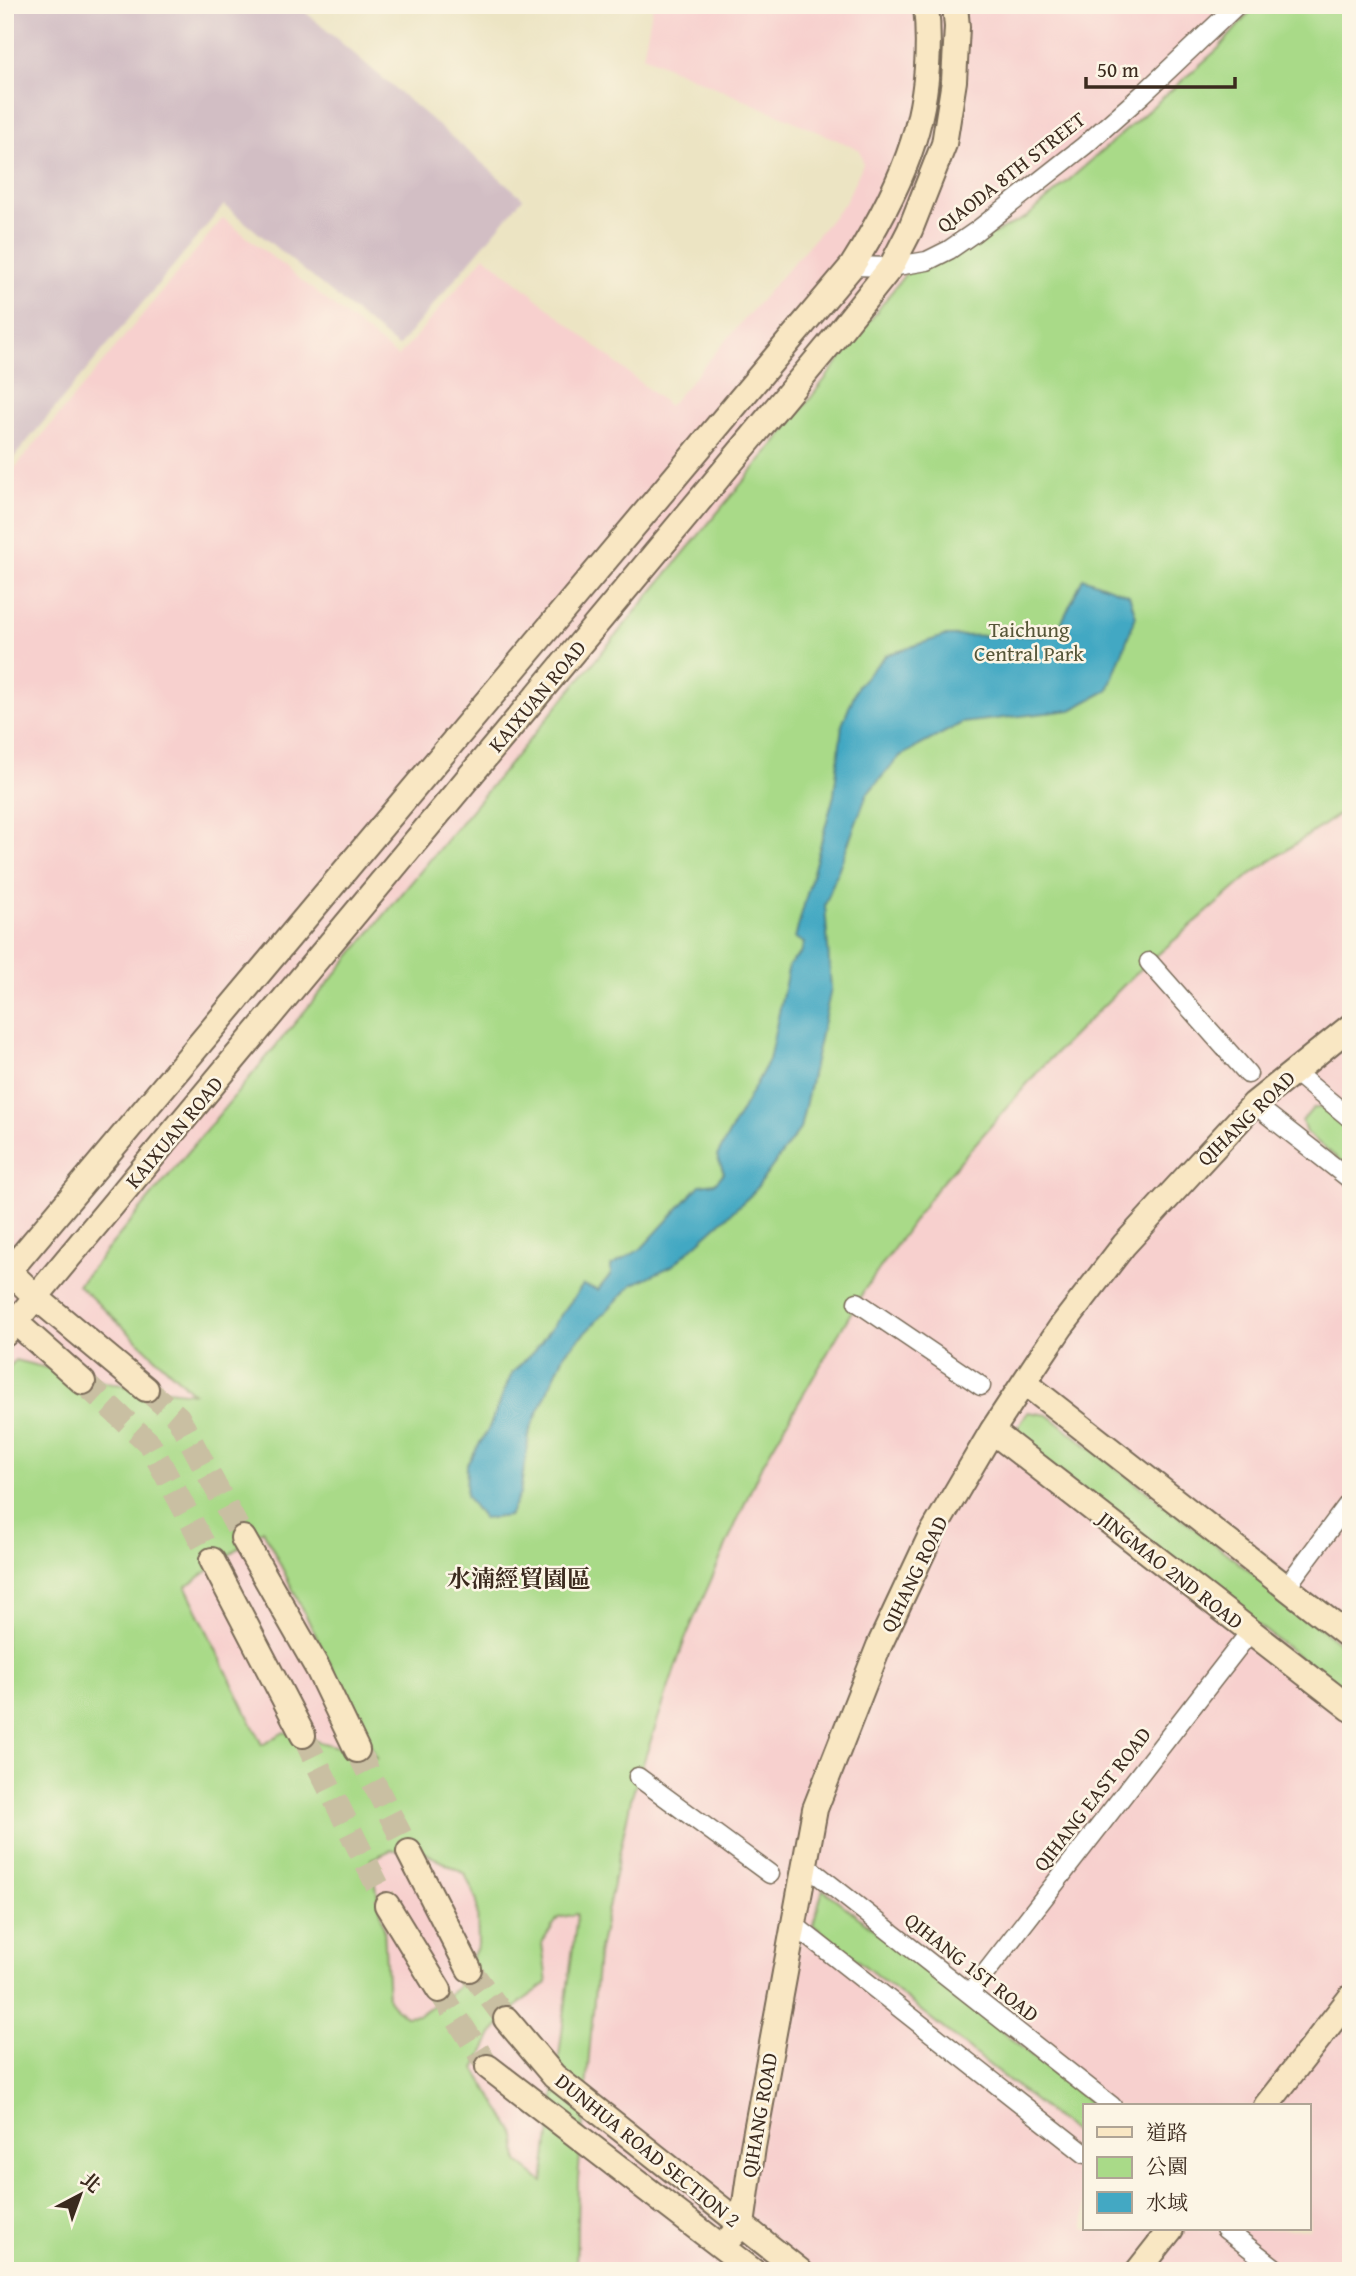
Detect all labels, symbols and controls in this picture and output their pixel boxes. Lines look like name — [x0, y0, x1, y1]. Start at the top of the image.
scale bar — [1086, 46, 1235, 90]
text: 50 m — [1097, 54, 1139, 85]
street label: QIAODA 8TH STREET — [930, 104, 1092, 240]
park label: Taichung Central Park — [974, 614, 1084, 669]
street label: KAIXUAN ROAD — [481, 633, 593, 759]
street label: QIHANG ROAD — [1190, 1063, 1302, 1173]
street label: KAIXUAN ROAD — [118, 1069, 230, 1195]
street label: JINGMAO 2ND ROAD — [1089, 1501, 1250, 1637]
street label: QIHANG ROAD — [872, 1510, 956, 1638]
district label: 水湳經貿園區 — [447, 1561, 591, 1596]
street label: QIHANG EAST ROAD — [1025, 1720, 1159, 1878]
street label: QIHANG 1ST ROAD — [898, 1905, 1046, 2029]
street label: QIHANG ROAD — [733, 2050, 785, 2180]
street label: DUNHUA ROAD SECTION 2 — [549, 2065, 747, 2235]
legend — [1083, 2104, 1310, 2230]
text: 道路 — [1146, 2117, 1188, 2148]
text: 公園 — [1146, 2151, 1188, 2182]
north arrow — [46, 2160, 116, 2230]
text: 北 — [75, 2165, 108, 2199]
text: 水域 — [1146, 2187, 1188, 2218]

